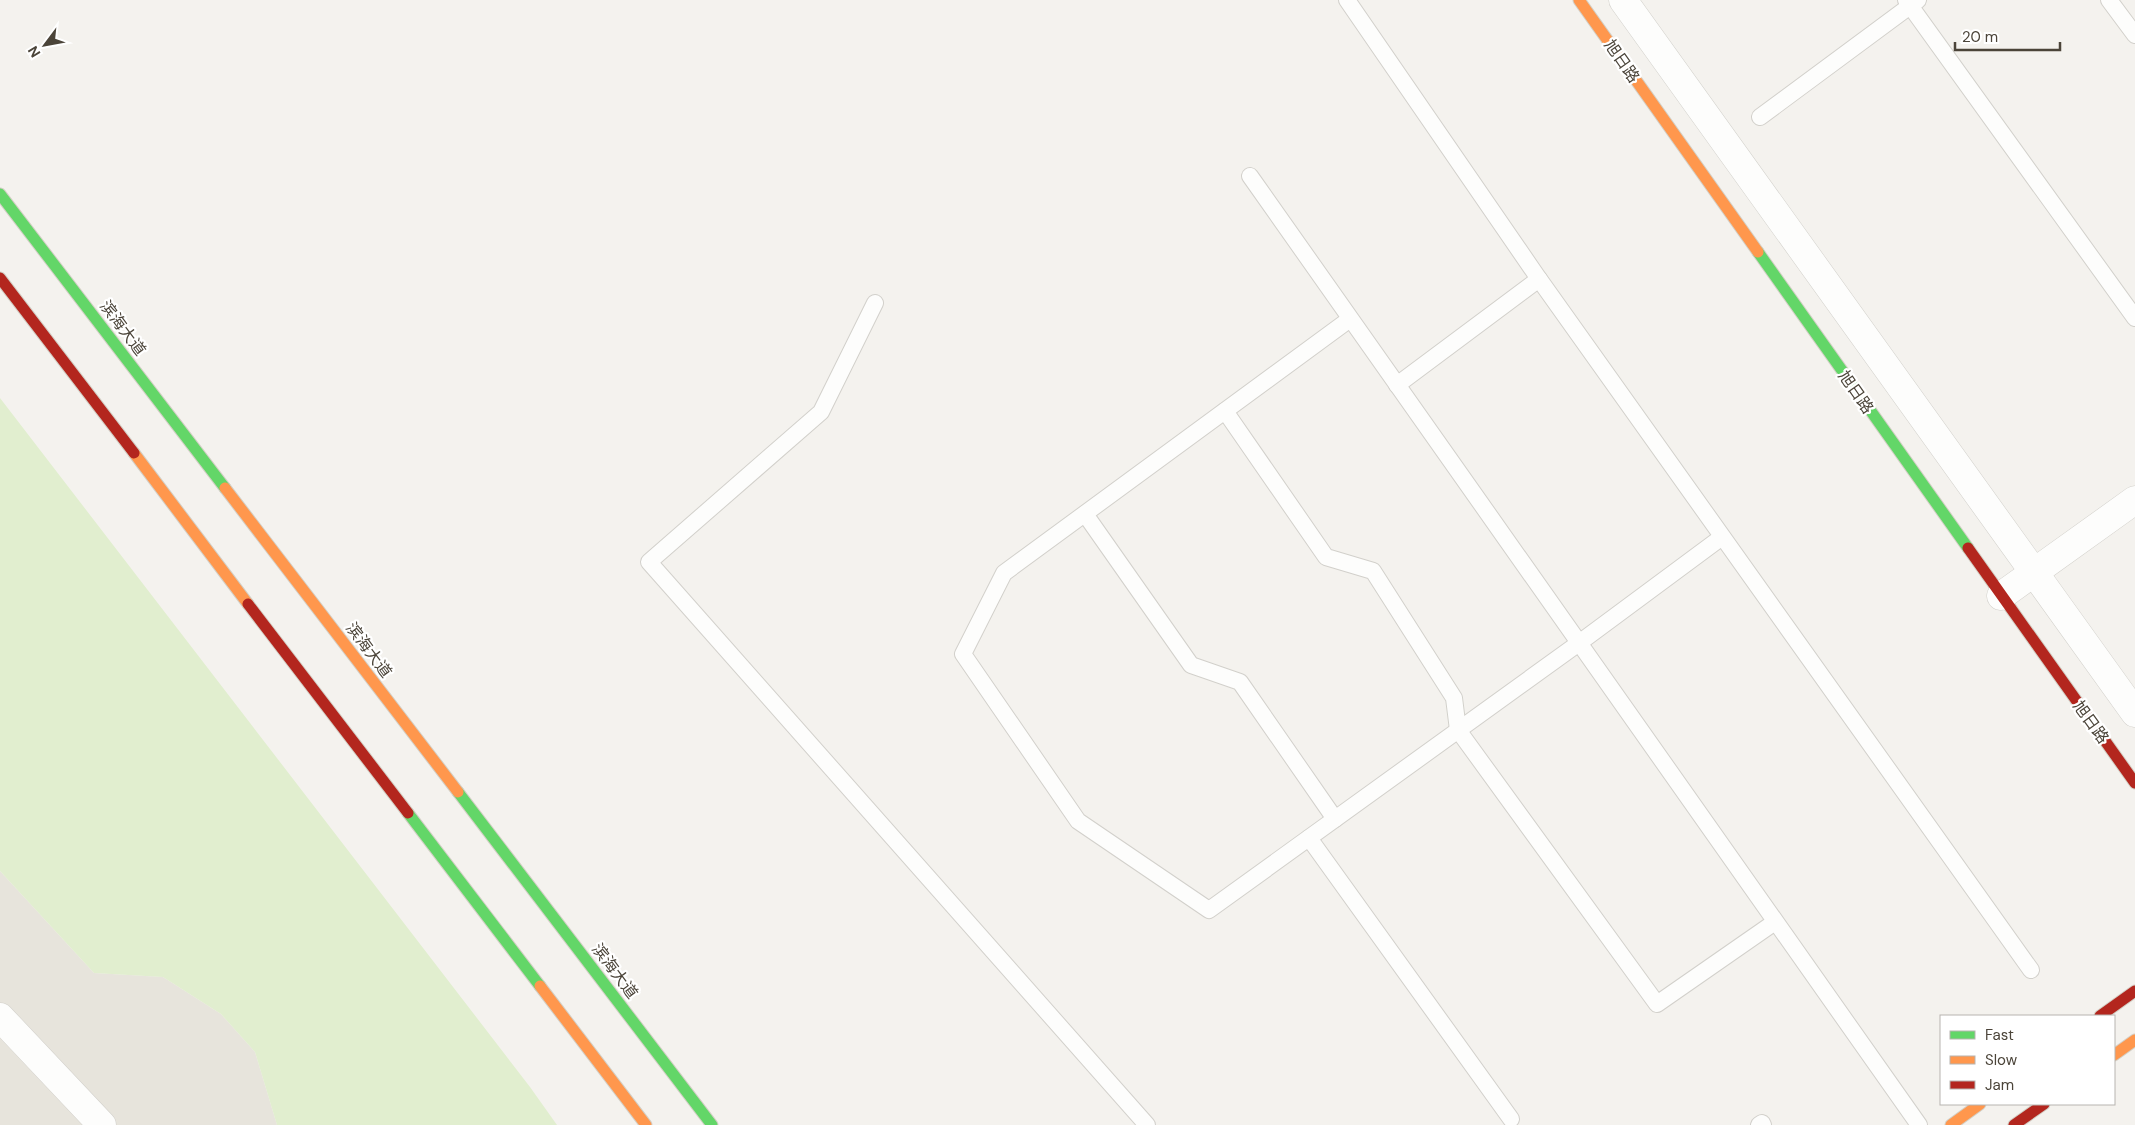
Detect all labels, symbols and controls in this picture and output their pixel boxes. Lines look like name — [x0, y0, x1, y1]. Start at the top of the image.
north arrow — [20, 20, 70, 70]
scale bar — [1955, 20, 2060, 52]
text: 20 m — [1962, 27, 1998, 47]
street label: 旭日路 — [1600, 35, 1644, 87]
text: N — [24, 43, 44, 61]
street label: 滨海大道 — [95, 296, 151, 360]
street label: 旭日路 — [1834, 366, 1878, 418]
street label: 滨海大道 — [341, 618, 397, 682]
street label: 旭日路 — [2068, 696, 2114, 748]
street label: 滨海大道 — [587, 939, 643, 1003]
legend — [1940, 1015, 2115, 1105]
text: Fast — [1985, 1025, 2014, 1045]
text: Slow — [1985, 1050, 2018, 1070]
text: Jam — [1985, 1075, 2014, 1095]

